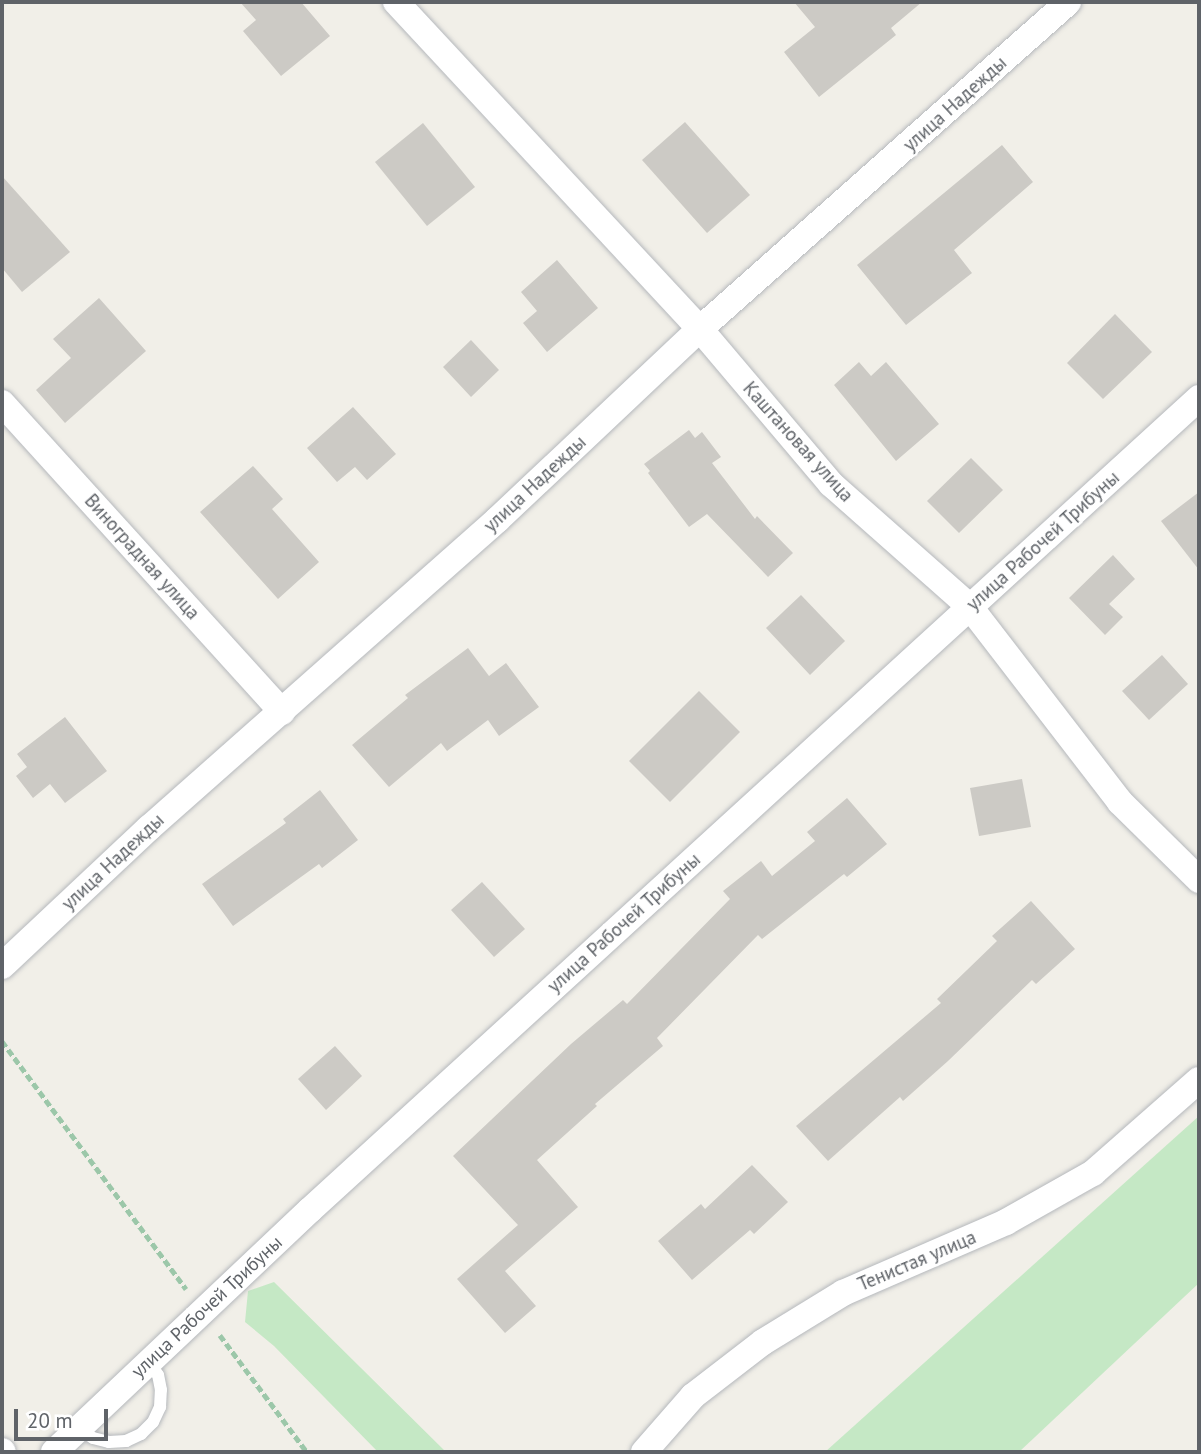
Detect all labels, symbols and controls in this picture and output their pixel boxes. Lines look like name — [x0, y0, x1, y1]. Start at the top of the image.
street label: улица Надежды — [899, 52, 1011, 156]
street label: Каштановая улица — [738, 377, 858, 507]
street label: улица Надежды — [479, 431, 591, 537]
street label: улица Рабочей Трибуны — [962, 466, 1124, 616]
street label: Виноградная улица — [80, 490, 204, 624]
street label: улица Надежды — [57, 809, 169, 915]
street label: улица Рабочей Трибуны — [543, 848, 705, 998]
street label: Тенистая улица — [855, 1226, 979, 1296]
street label: улица Рабочей Трибуны — [127, 1231, 287, 1383]
scale bar — [18, 1394, 112, 1438]
text: 20 m — [27, 1407, 73, 1434]

